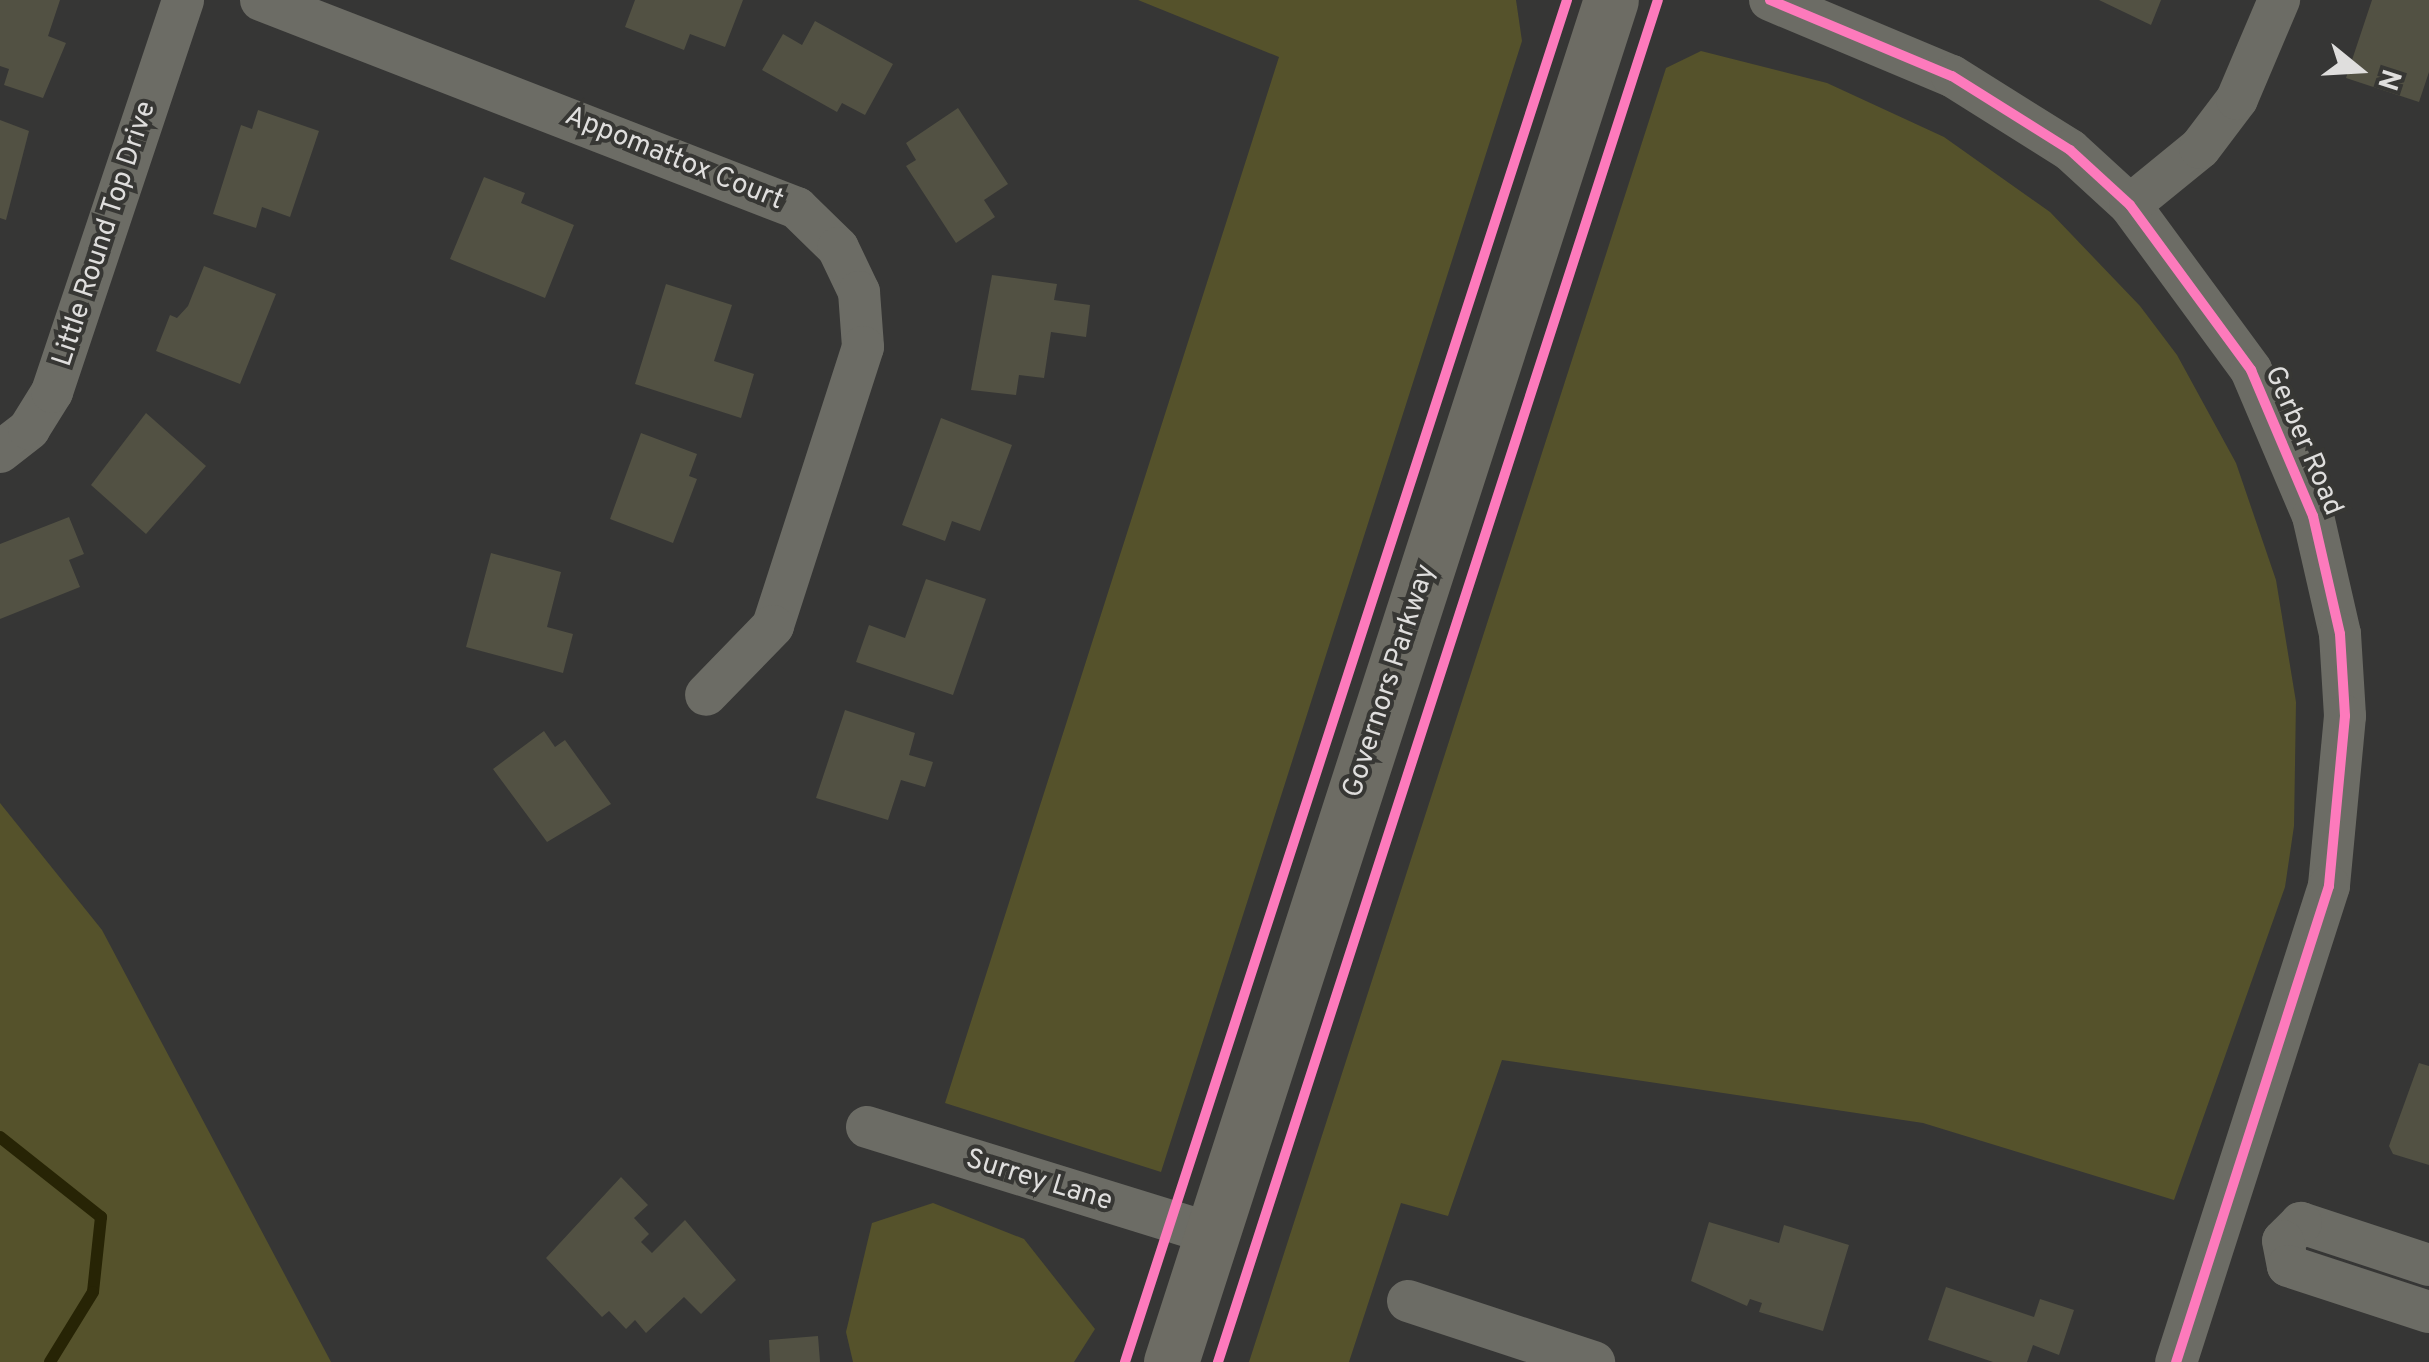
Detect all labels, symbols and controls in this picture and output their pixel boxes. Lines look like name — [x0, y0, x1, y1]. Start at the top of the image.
north arrow — [2309, 20, 2409, 120]
text: N — [2367, 64, 2408, 94]
street label: Little Round Top Drive — [46, 97, 164, 371]
street label: Appomattox Court — [560, 100, 788, 218]
street label: Gerber Road — [2256, 361, 2350, 521]
street label: Governors Parkway — [1336, 560, 1444, 802]
street label: Surrey Lane — [962, 1143, 1116, 1219]

